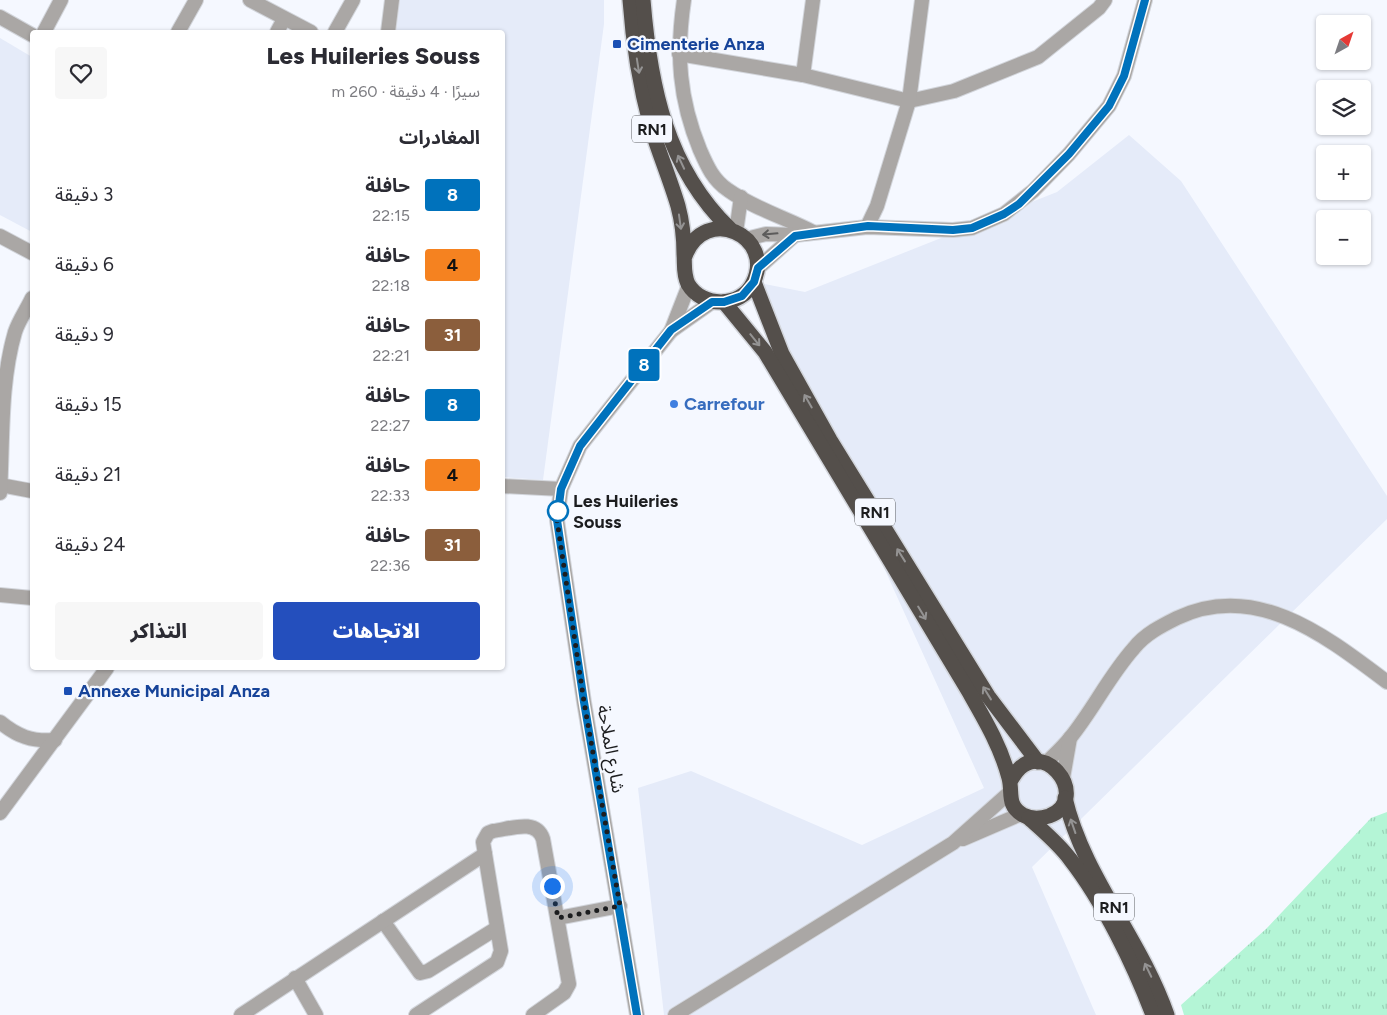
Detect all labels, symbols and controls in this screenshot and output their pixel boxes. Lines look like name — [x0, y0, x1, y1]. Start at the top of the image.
north arrow — [1316, 15, 1371, 70]
map controls — [1316, 15, 1371, 265]
place label: Cimenterie Anza — [627, 33, 765, 55]
marker: Cimenterie Anza — [611, 38, 623, 50]
text: Les Huileries Souss — [267, 41, 480, 70]
button: heart — [55, 47, 107, 99]
one-way arrow — [633, 57, 643, 73]
button: layers — [1316, 80, 1371, 135]
text: سيرًا · 4 دقيقة · 260 m — [332, 82, 480, 101]
road number: RN1 — [632, 116, 672, 142]
text: المغادرات — [399, 126, 480, 149]
button: + — [1316, 145, 1371, 200]
one-way arrow — [676, 155, 685, 170]
text: حافلة — [365, 174, 410, 197]
text: 3 دقيقة — [55, 183, 113, 206]
text: 8 — [447, 184, 458, 206]
text: 22:15 — [372, 206, 410, 225]
button: − — [1316, 210, 1371, 265]
one-way arrow — [676, 214, 686, 230]
one-way arrow — [763, 230, 779, 239]
text: حافلة — [365, 244, 410, 267]
text: 6 دقيقة — [55, 253, 114, 276]
text: 4 — [447, 254, 458, 276]
text: 22:18 — [372, 276, 410, 295]
text: حافلة — [365, 314, 410, 337]
text: 9 دقيقة — [55, 323, 114, 346]
text: 31 — [444, 324, 461, 346]
one-way arrow — [749, 333, 760, 346]
text: 22:21 — [373, 346, 410, 365]
line badge: 8 — [628, 349, 660, 381]
text: 8 — [638, 354, 650, 376]
text: حافلة — [365, 384, 410, 407]
text: 15 دقيقة — [55, 393, 122, 416]
place label: Carrefour — [684, 393, 765, 415]
text: 8 — [447, 394, 458, 416]
one-way arrow — [803, 394, 812, 409]
marker: Carrefour — [668, 398, 680, 410]
text: 22:27 — [371, 416, 410, 435]
text: حافلة — [365, 454, 410, 477]
text: 21 دقيقة — [55, 463, 121, 486]
text: 4 — [447, 464, 458, 486]
text: 22:33 — [371, 486, 410, 505]
place label: Les Huileries Souss — [573, 490, 679, 533]
road number: RN1 — [855, 498, 895, 526]
marker: Les Huileries Souss — [547, 500, 569, 522]
text: حافلة — [365, 524, 410, 547]
text: 24 دقيقة — [55, 533, 125, 556]
text: 31 — [444, 534, 461, 556]
one-way arrow — [896, 548, 907, 562]
text: 22:36 — [370, 556, 410, 575]
button: التذاكر — [55, 602, 263, 660]
button: الاتجاهات — [273, 602, 480, 660]
one-way arrow — [917, 605, 927, 619]
place label: Annexe Municipal Anza — [78, 680, 270, 702]
marker: Annexe Municipal Anza — [62, 685, 74, 697]
one-way arrow — [981, 687, 991, 701]
street label: شارع الملاحة — [589, 703, 630, 795]
one-way arrow — [1068, 819, 1077, 835]
your location — [540, 874, 565, 899]
road number: RN1 — [1094, 894, 1134, 920]
one-way arrow — [1142, 963, 1152, 978]

